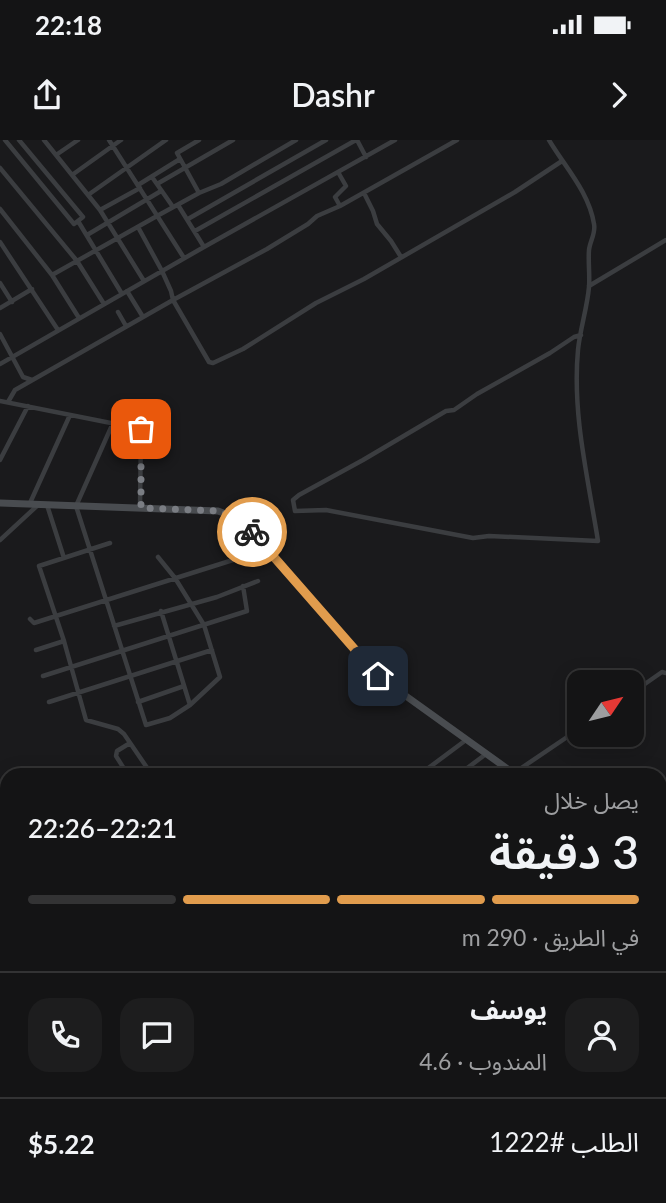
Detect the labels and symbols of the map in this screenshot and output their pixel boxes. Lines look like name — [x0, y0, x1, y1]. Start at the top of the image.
pin — [111, 399, 171, 459]
courier — [217, 497, 287, 567]
pin — [348, 646, 408, 706]
north arrow — [567, 670, 644, 747]

